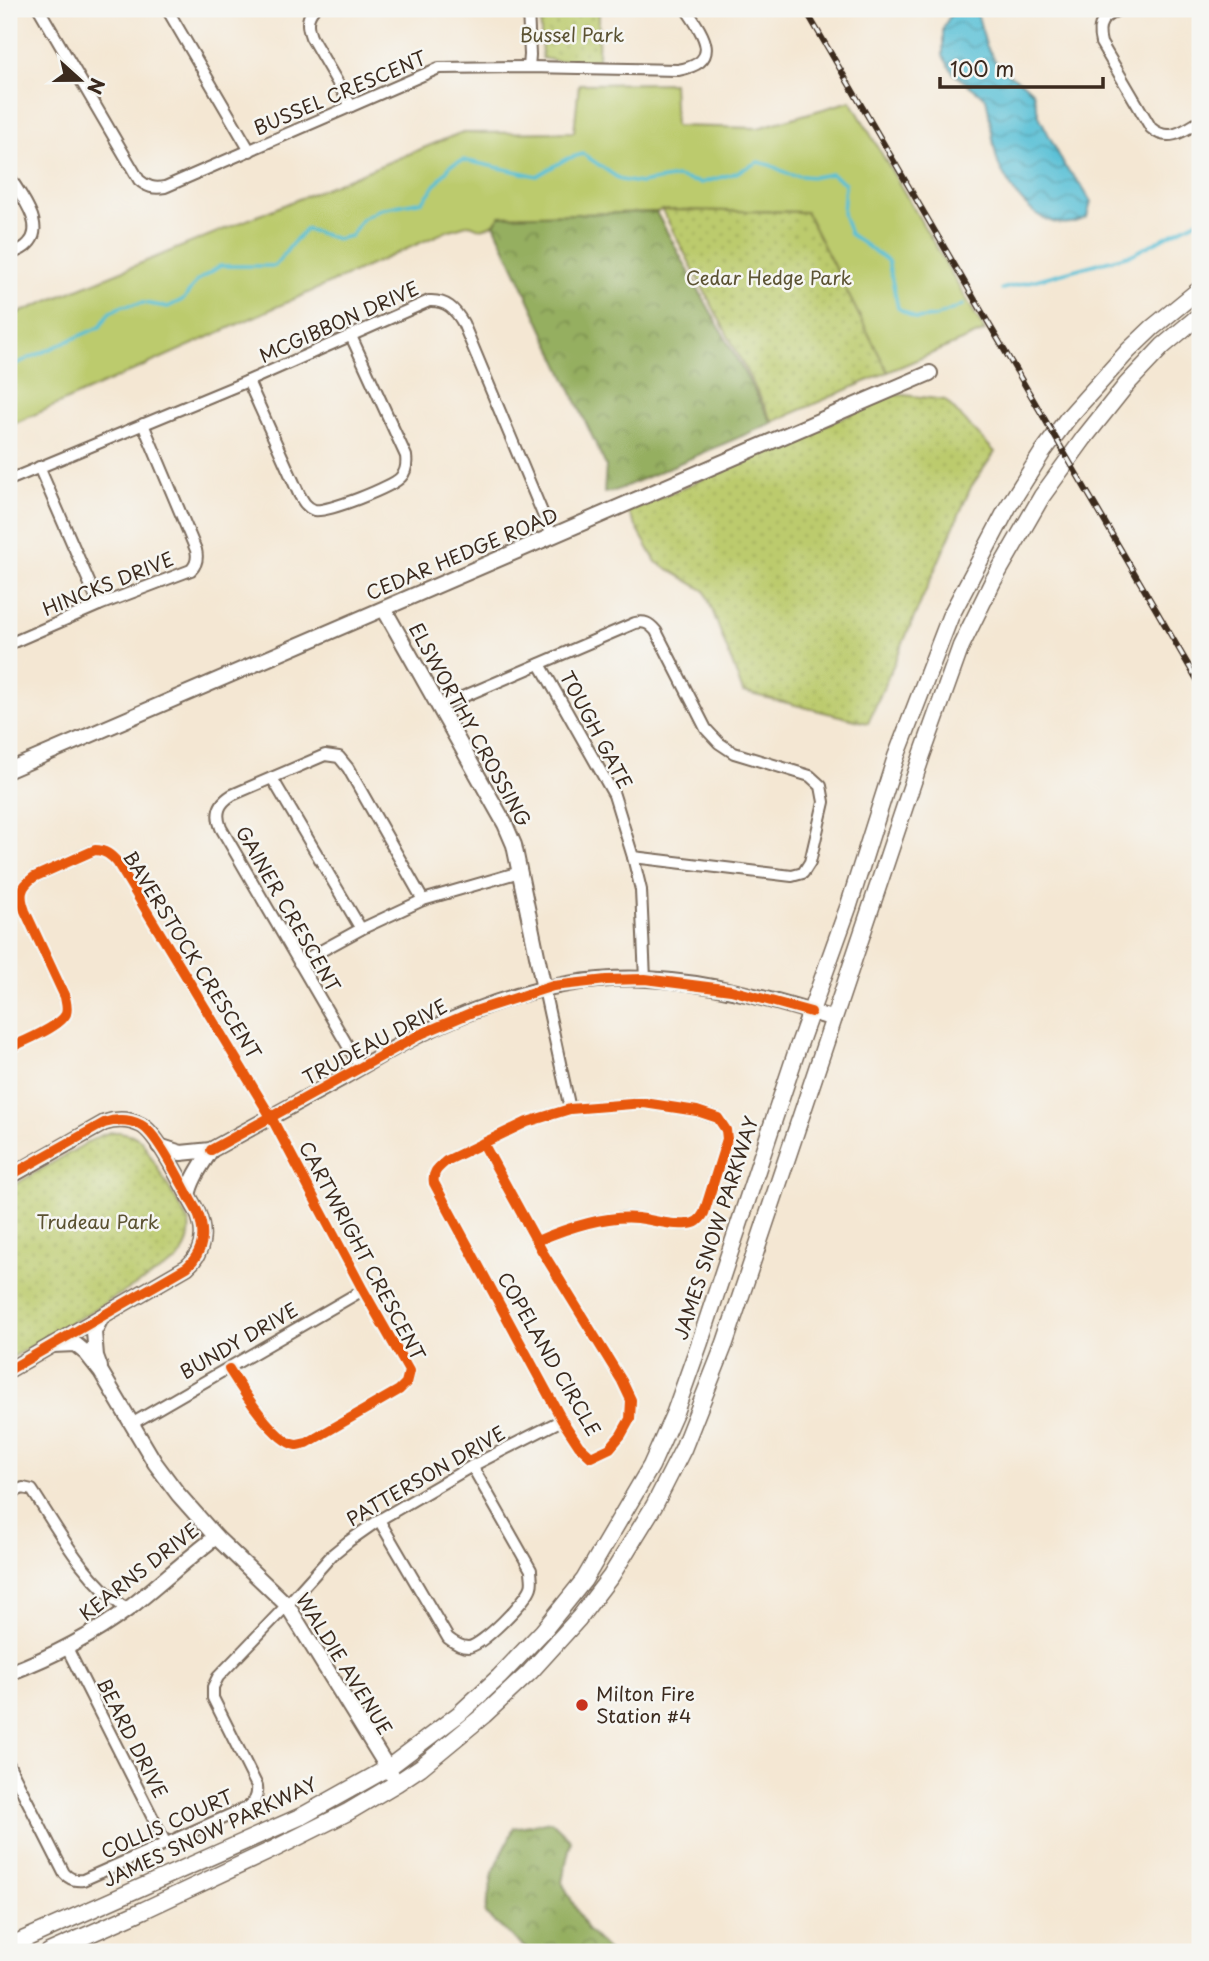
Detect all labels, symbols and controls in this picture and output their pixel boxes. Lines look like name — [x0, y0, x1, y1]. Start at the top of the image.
park label: Bussel Park — [520, 20, 625, 48]
street label: BUSSEL CRESCENT — [249, 43, 430, 141]
north arrow — [46, 46, 116, 116]
scale bar — [940, 46, 1102, 90]
text: 100 m — [950, 52, 1014, 84]
text: N — [81, 74, 113, 98]
park label: Cedar Hedge Park — [686, 263, 853, 291]
street label: MCGIBBON DRIVE — [254, 273, 423, 369]
street label: CEDAR HEDGE ROAD — [361, 500, 562, 606]
street label: HINCKS DRIVE — [38, 544, 178, 622]
street label: ELSWORTHY CROSSING — [403, 617, 539, 832]
street label: TOUGH GATE — [554, 665, 640, 794]
street label: GAINER CRESCENT — [230, 820, 348, 997]
street label: BAVERSTOCK CRESCENT — [117, 845, 269, 1064]
street label: TRUDEAU DRIVE — [297, 991, 452, 1091]
street label: JAMES SNOW PARKWAY — [666, 1112, 764, 1343]
street label: CARTWRIGHT CRESCENT — [293, 1136, 433, 1365]
park label: Trudeau Park — [37, 1207, 160, 1235]
street label: COPELAND CIRCLE — [491, 1266, 608, 1441]
street label: BUNDY DRIVE — [174, 1295, 303, 1385]
street label: PATTERSON DRIVE — [341, 1418, 510, 1532]
street label: KEARNS DRIVE — [73, 1516, 204, 1627]
street label: WALDIE AVENUE — [290, 1587, 400, 1740]
street label: BEARD DRIVE — [91, 1673, 175, 1803]
place label: Milton Fire Station #4 — [596, 1679, 695, 1729]
marker: Milton Fire Station #4 — [574, 1697, 590, 1713]
street label: JAMES SNOW PARKWAY — [98, 1769, 321, 1893]
street label: COLLIS COURT — [96, 1781, 237, 1865]

